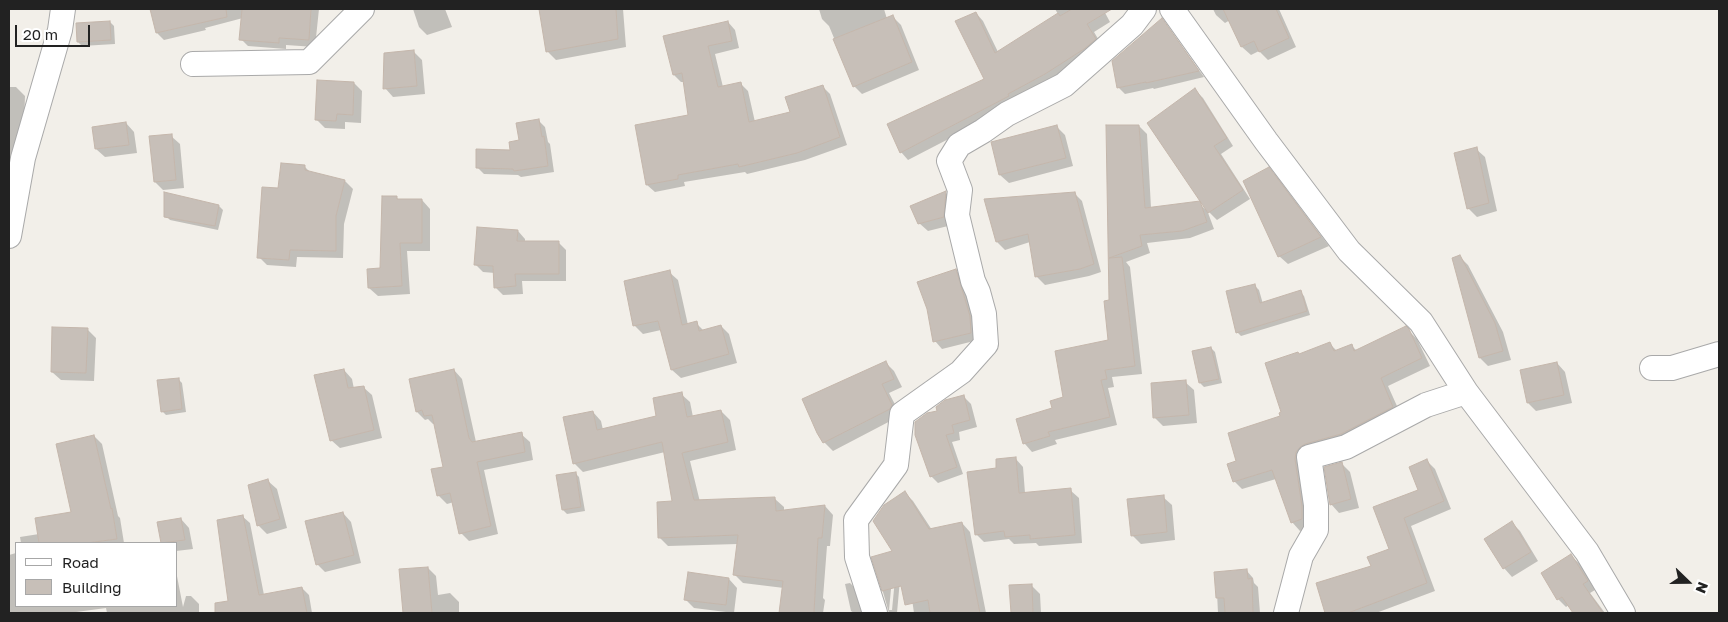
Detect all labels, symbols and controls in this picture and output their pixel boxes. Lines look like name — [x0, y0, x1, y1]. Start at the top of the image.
scale bar — [18, 15, 92, 47]
text: 20 m — [23, 25, 58, 43]
legend — [15, 542, 178, 607]
text: Road — [62, 553, 99, 571]
north arrow — [1663, 557, 1713, 607]
text: Building — [62, 578, 122, 596]
text: N — [1693, 580, 1712, 596]

